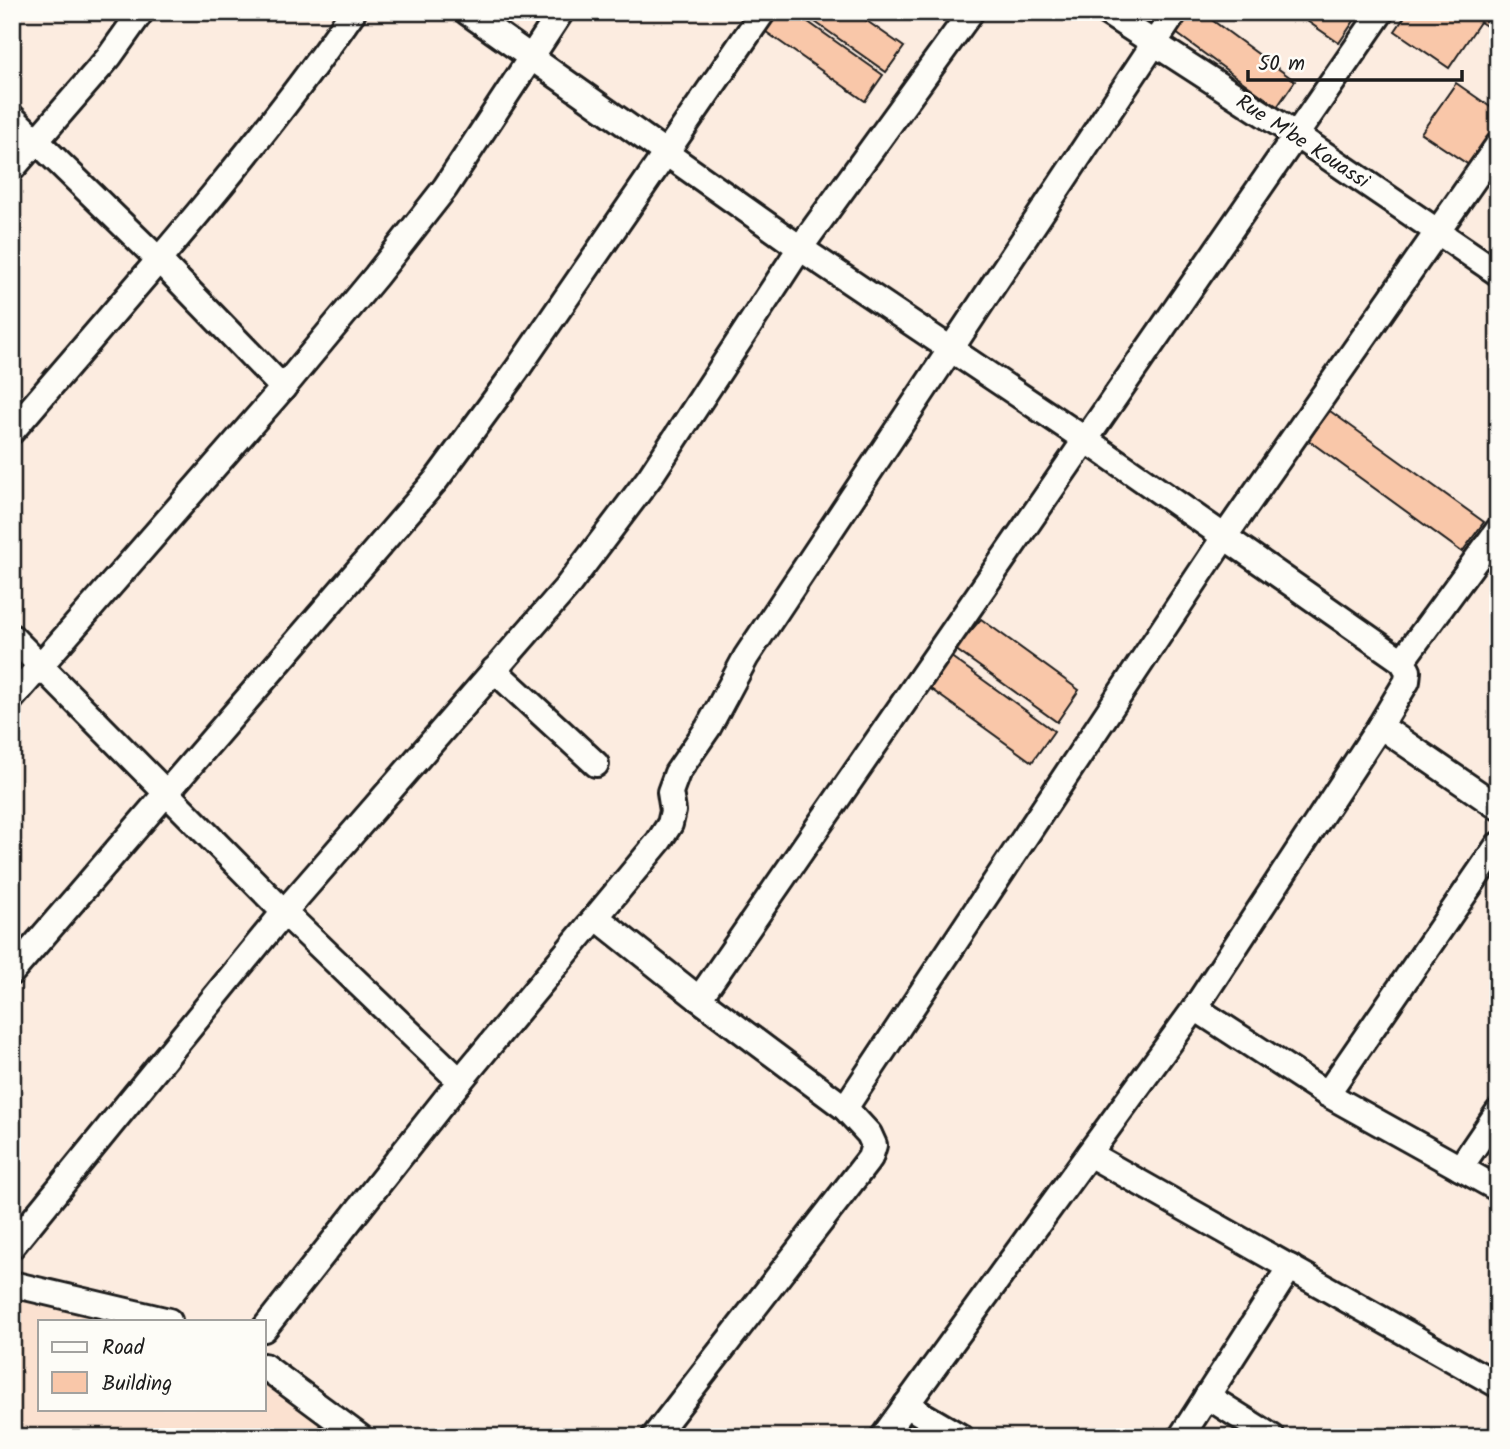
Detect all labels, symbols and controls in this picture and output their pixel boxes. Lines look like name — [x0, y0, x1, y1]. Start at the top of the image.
scale bar — [1248, 38, 1461, 82]
text: 50 m — [1258, 48, 1305, 81]
street label: Rue M'be Kouassi — [1229, 87, 1376, 198]
legend — [38, 1320, 266, 1410]
text: Road — [102, 1332, 145, 1365]
text: Building — [102, 1368, 172, 1401]

